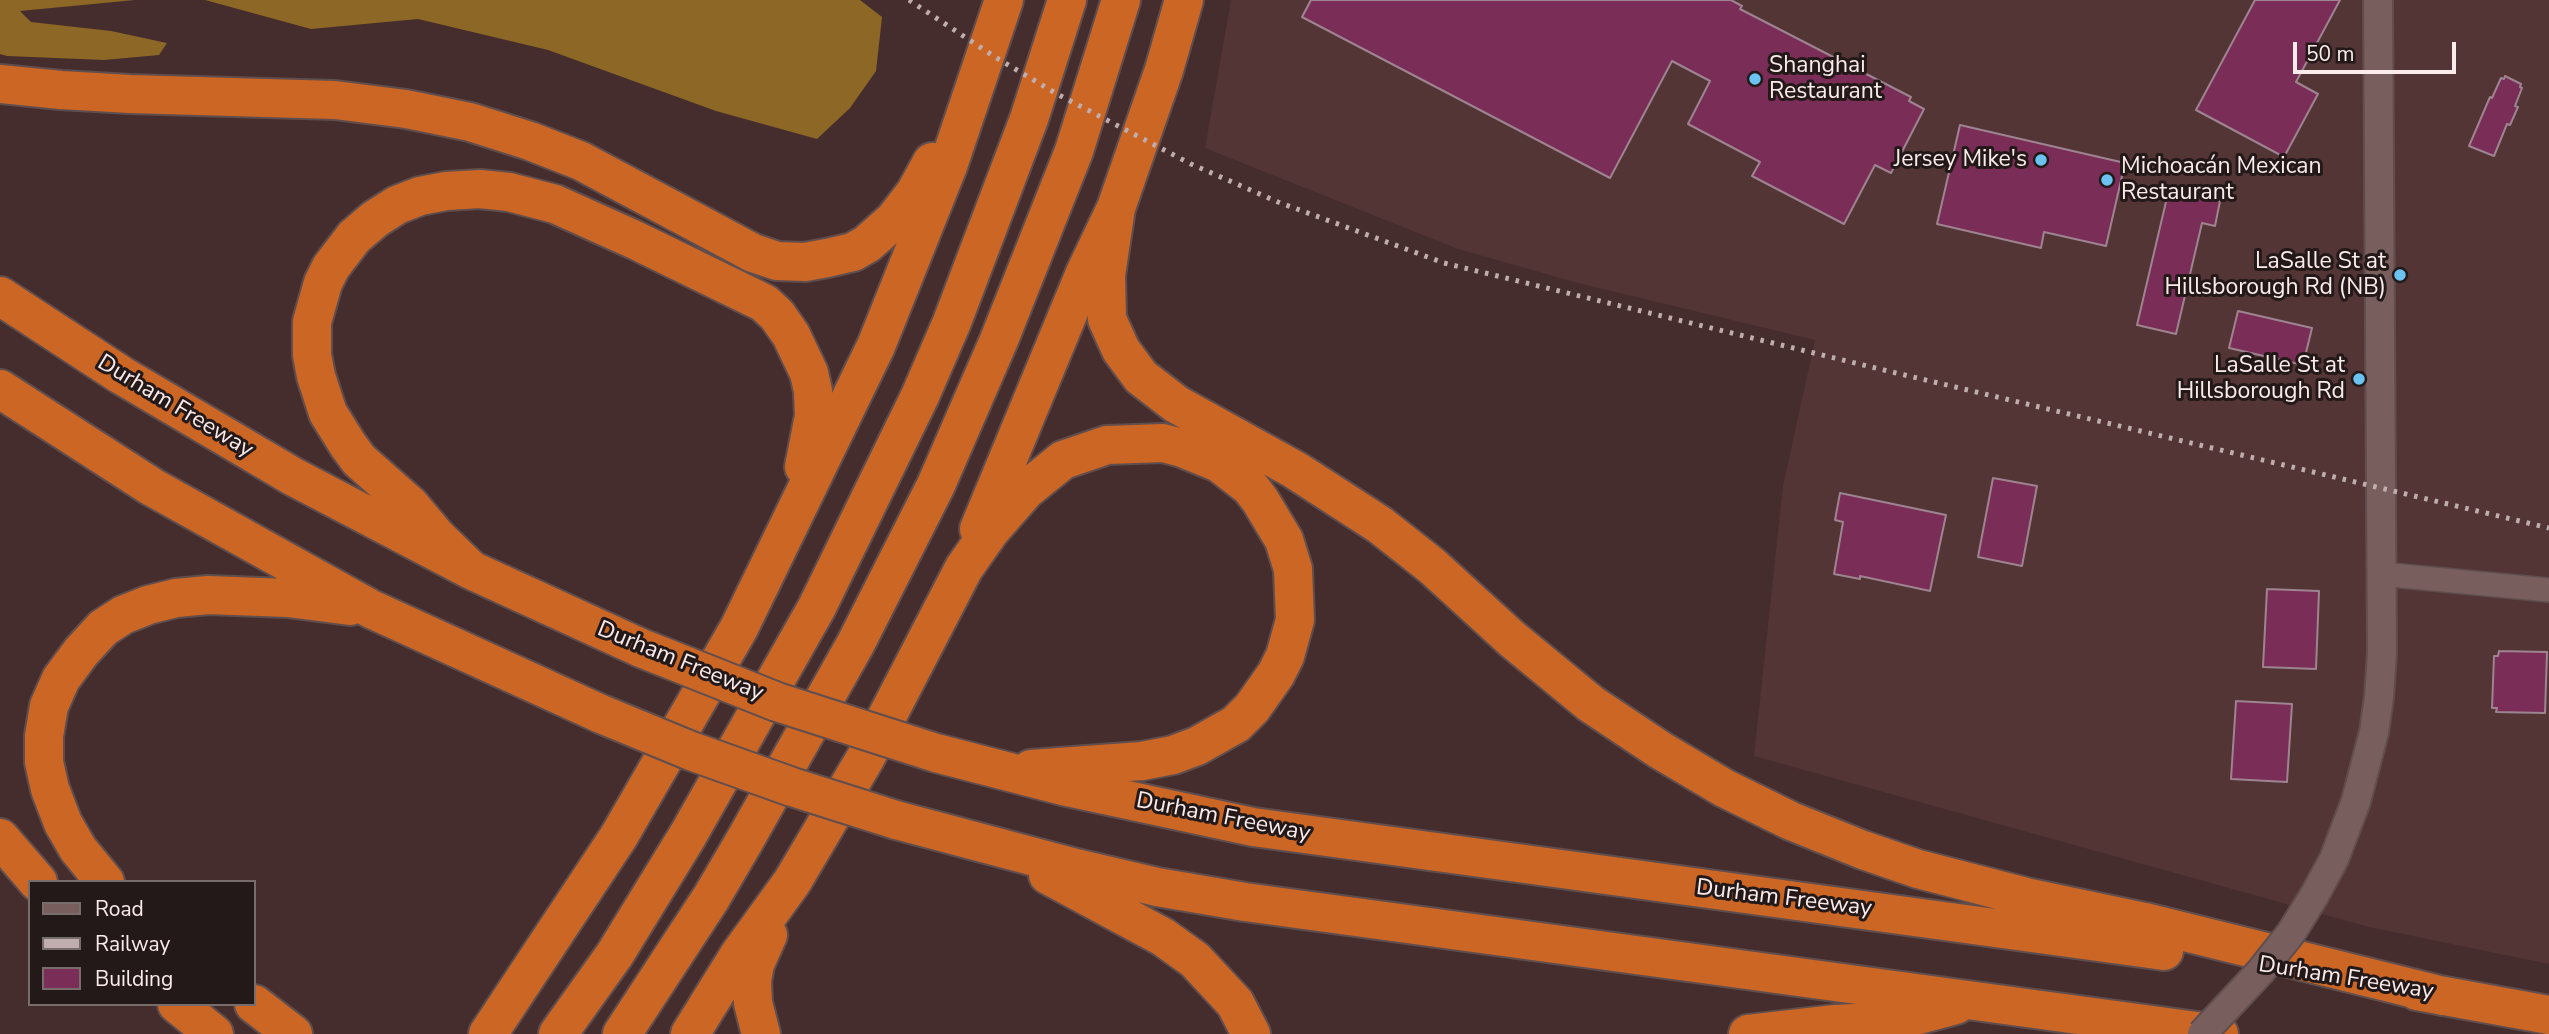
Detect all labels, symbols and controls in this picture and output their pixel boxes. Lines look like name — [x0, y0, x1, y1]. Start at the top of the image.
scale bar — [2297, 28, 2460, 72]
text: 50 m — [2306, 40, 2355, 68]
place label: Shanghai Restaurant — [1769, 52, 1882, 106]
marker: Shanghai Restaurant — [1747, 71, 1763, 87]
place label: Jersey Mike's — [1894, 146, 2027, 174]
marker: Jersey Mike's — [2033, 152, 2049, 168]
place label: Michoacán Mexican Restaurant — [2121, 153, 2321, 207]
marker: Michoacán Mexican Restaurant — [2099, 172, 2115, 188]
place label: LaSalle St at Hillsborough Rd (NB) — [2165, 248, 2386, 302]
marker: LaSalle St at Hillsborough Rd (NB) — [2392, 267, 2408, 283]
street label: Durham Freeway — [92, 350, 258, 464]
place label: LaSalle St at Hillsborough Rd — [2177, 352, 2345, 406]
marker: LaSalle St at Hillsborough Rd — [2351, 371, 2367, 387]
street label: Durham Freeway — [593, 616, 767, 708]
street label: Durham Freeway — [1134, 788, 1312, 848]
street label: Durham Freeway — [1695, 875, 1873, 923]
legend — [28, 880, 256, 1006]
text: Road — [95, 895, 144, 923]
text: Railway — [95, 930, 170, 958]
street label: Durham Freeway — [2257, 952, 2435, 1006]
text: Building — [95, 965, 173, 993]

